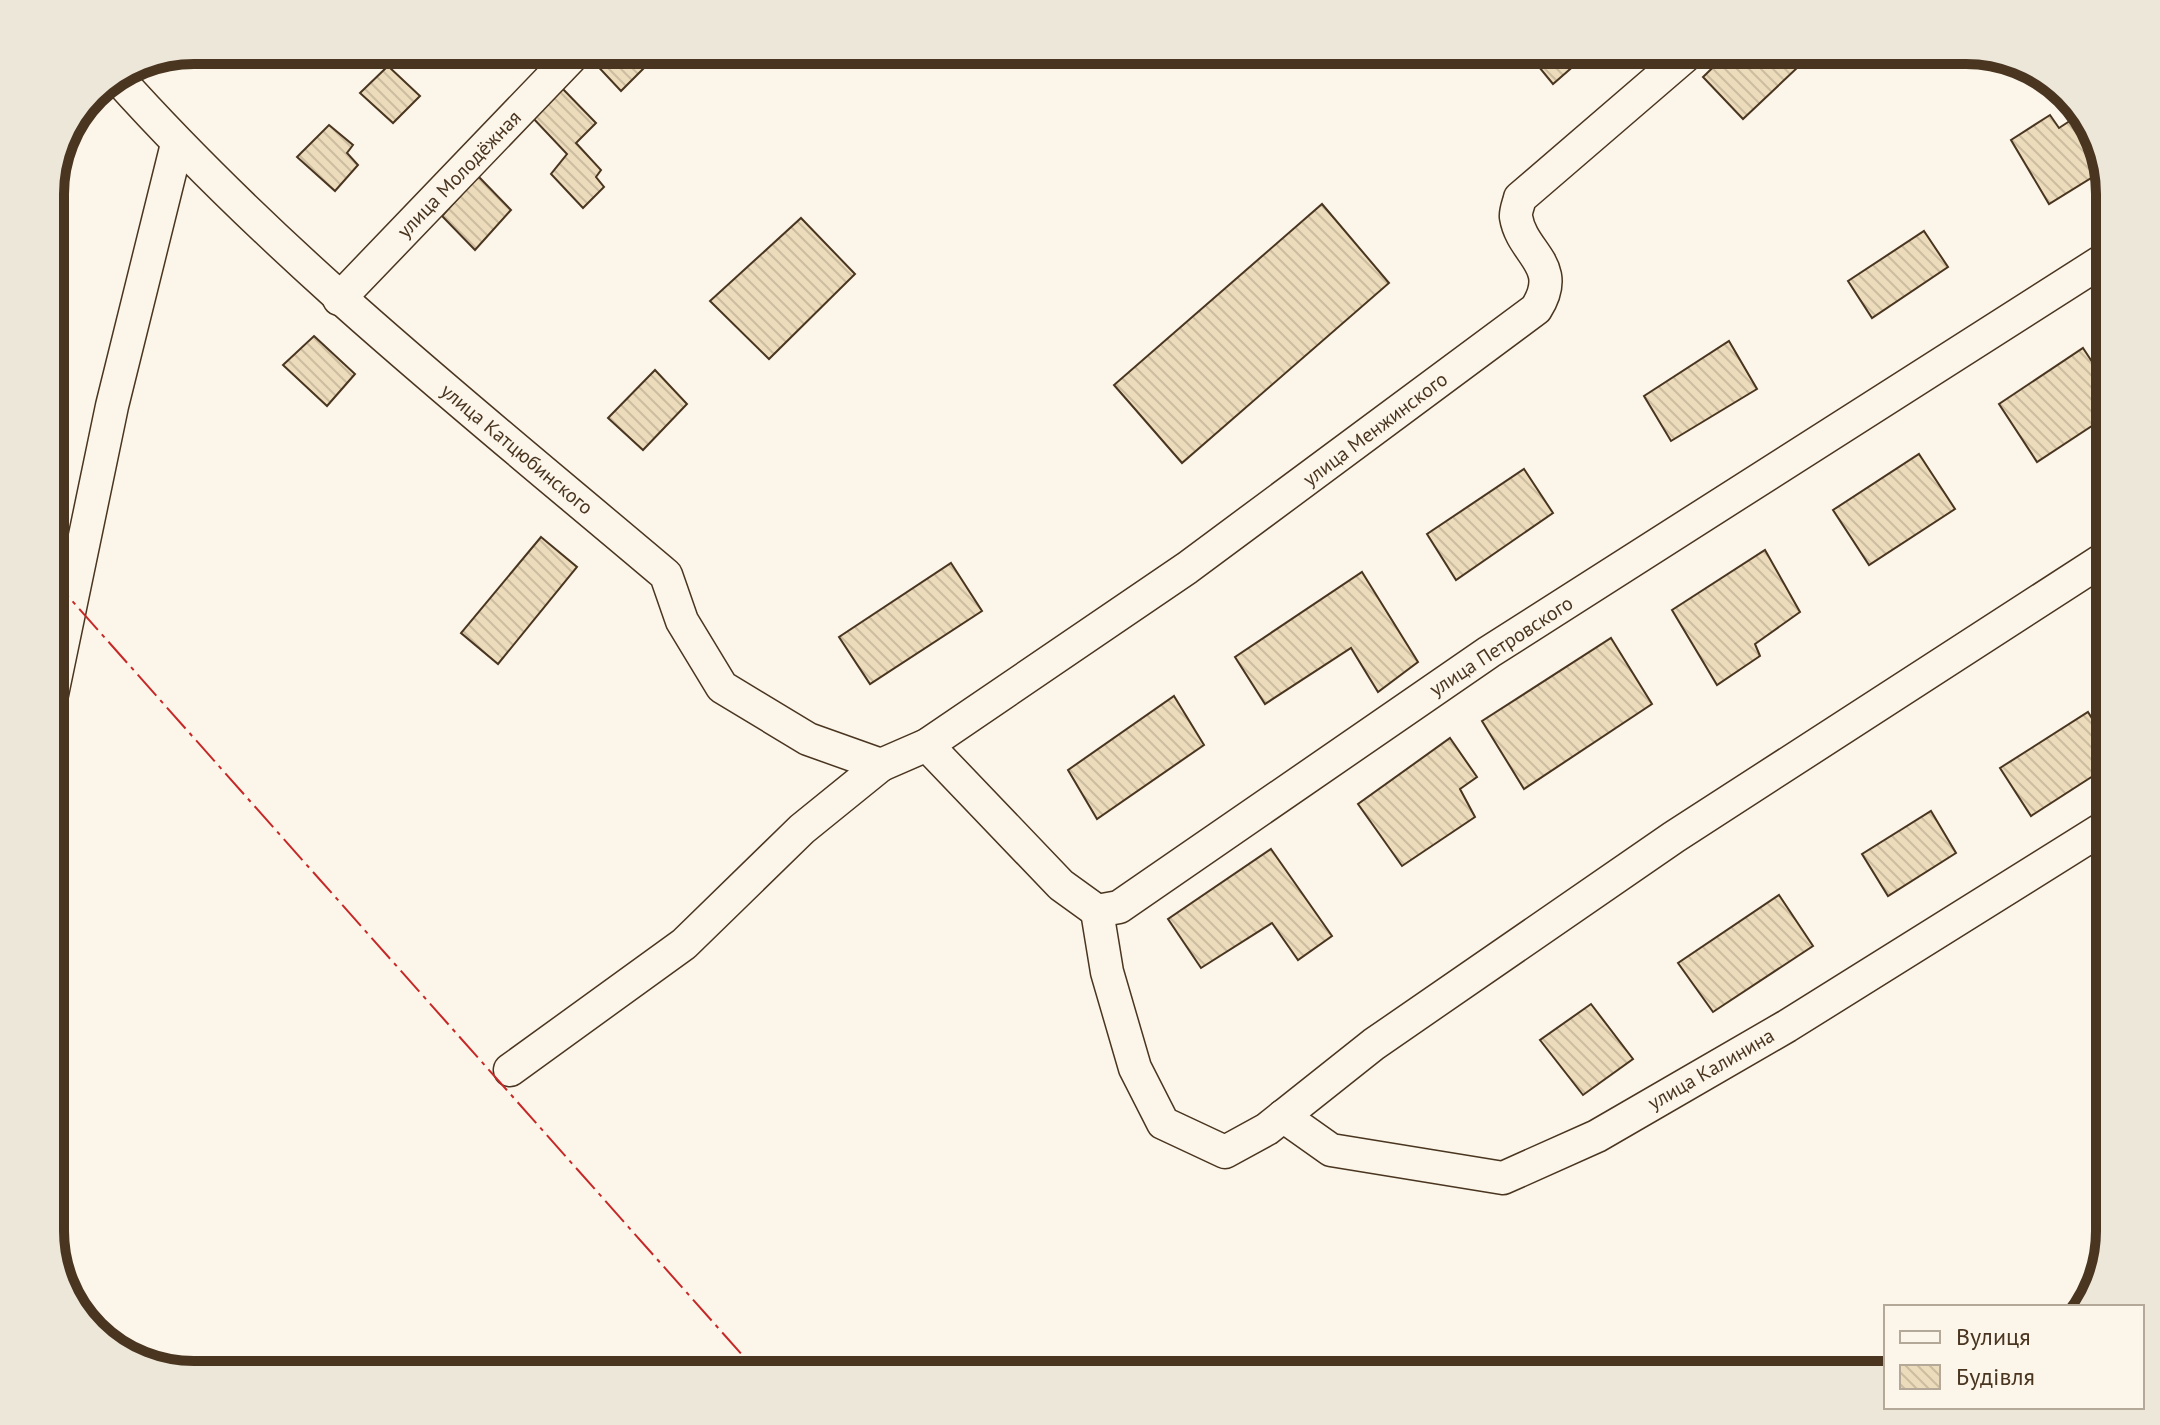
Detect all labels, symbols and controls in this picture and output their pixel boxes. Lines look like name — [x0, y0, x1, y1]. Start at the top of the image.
street label: улица Молодёжная — [391, 105, 527, 243]
street label: улица Менжинского — [1297, 366, 1453, 492]
street label: улица Катцюбинского — [435, 378, 599, 520]
street label: улица Петровского — [1424, 590, 1578, 702]
street label: улица Калинина — [1643, 1022, 1779, 1116]
legend — [1884, 1305, 2144, 1409]
text: Вулиця — [1956, 1321, 2031, 1352]
text: Будівля — [1956, 1361, 2035, 1392]

